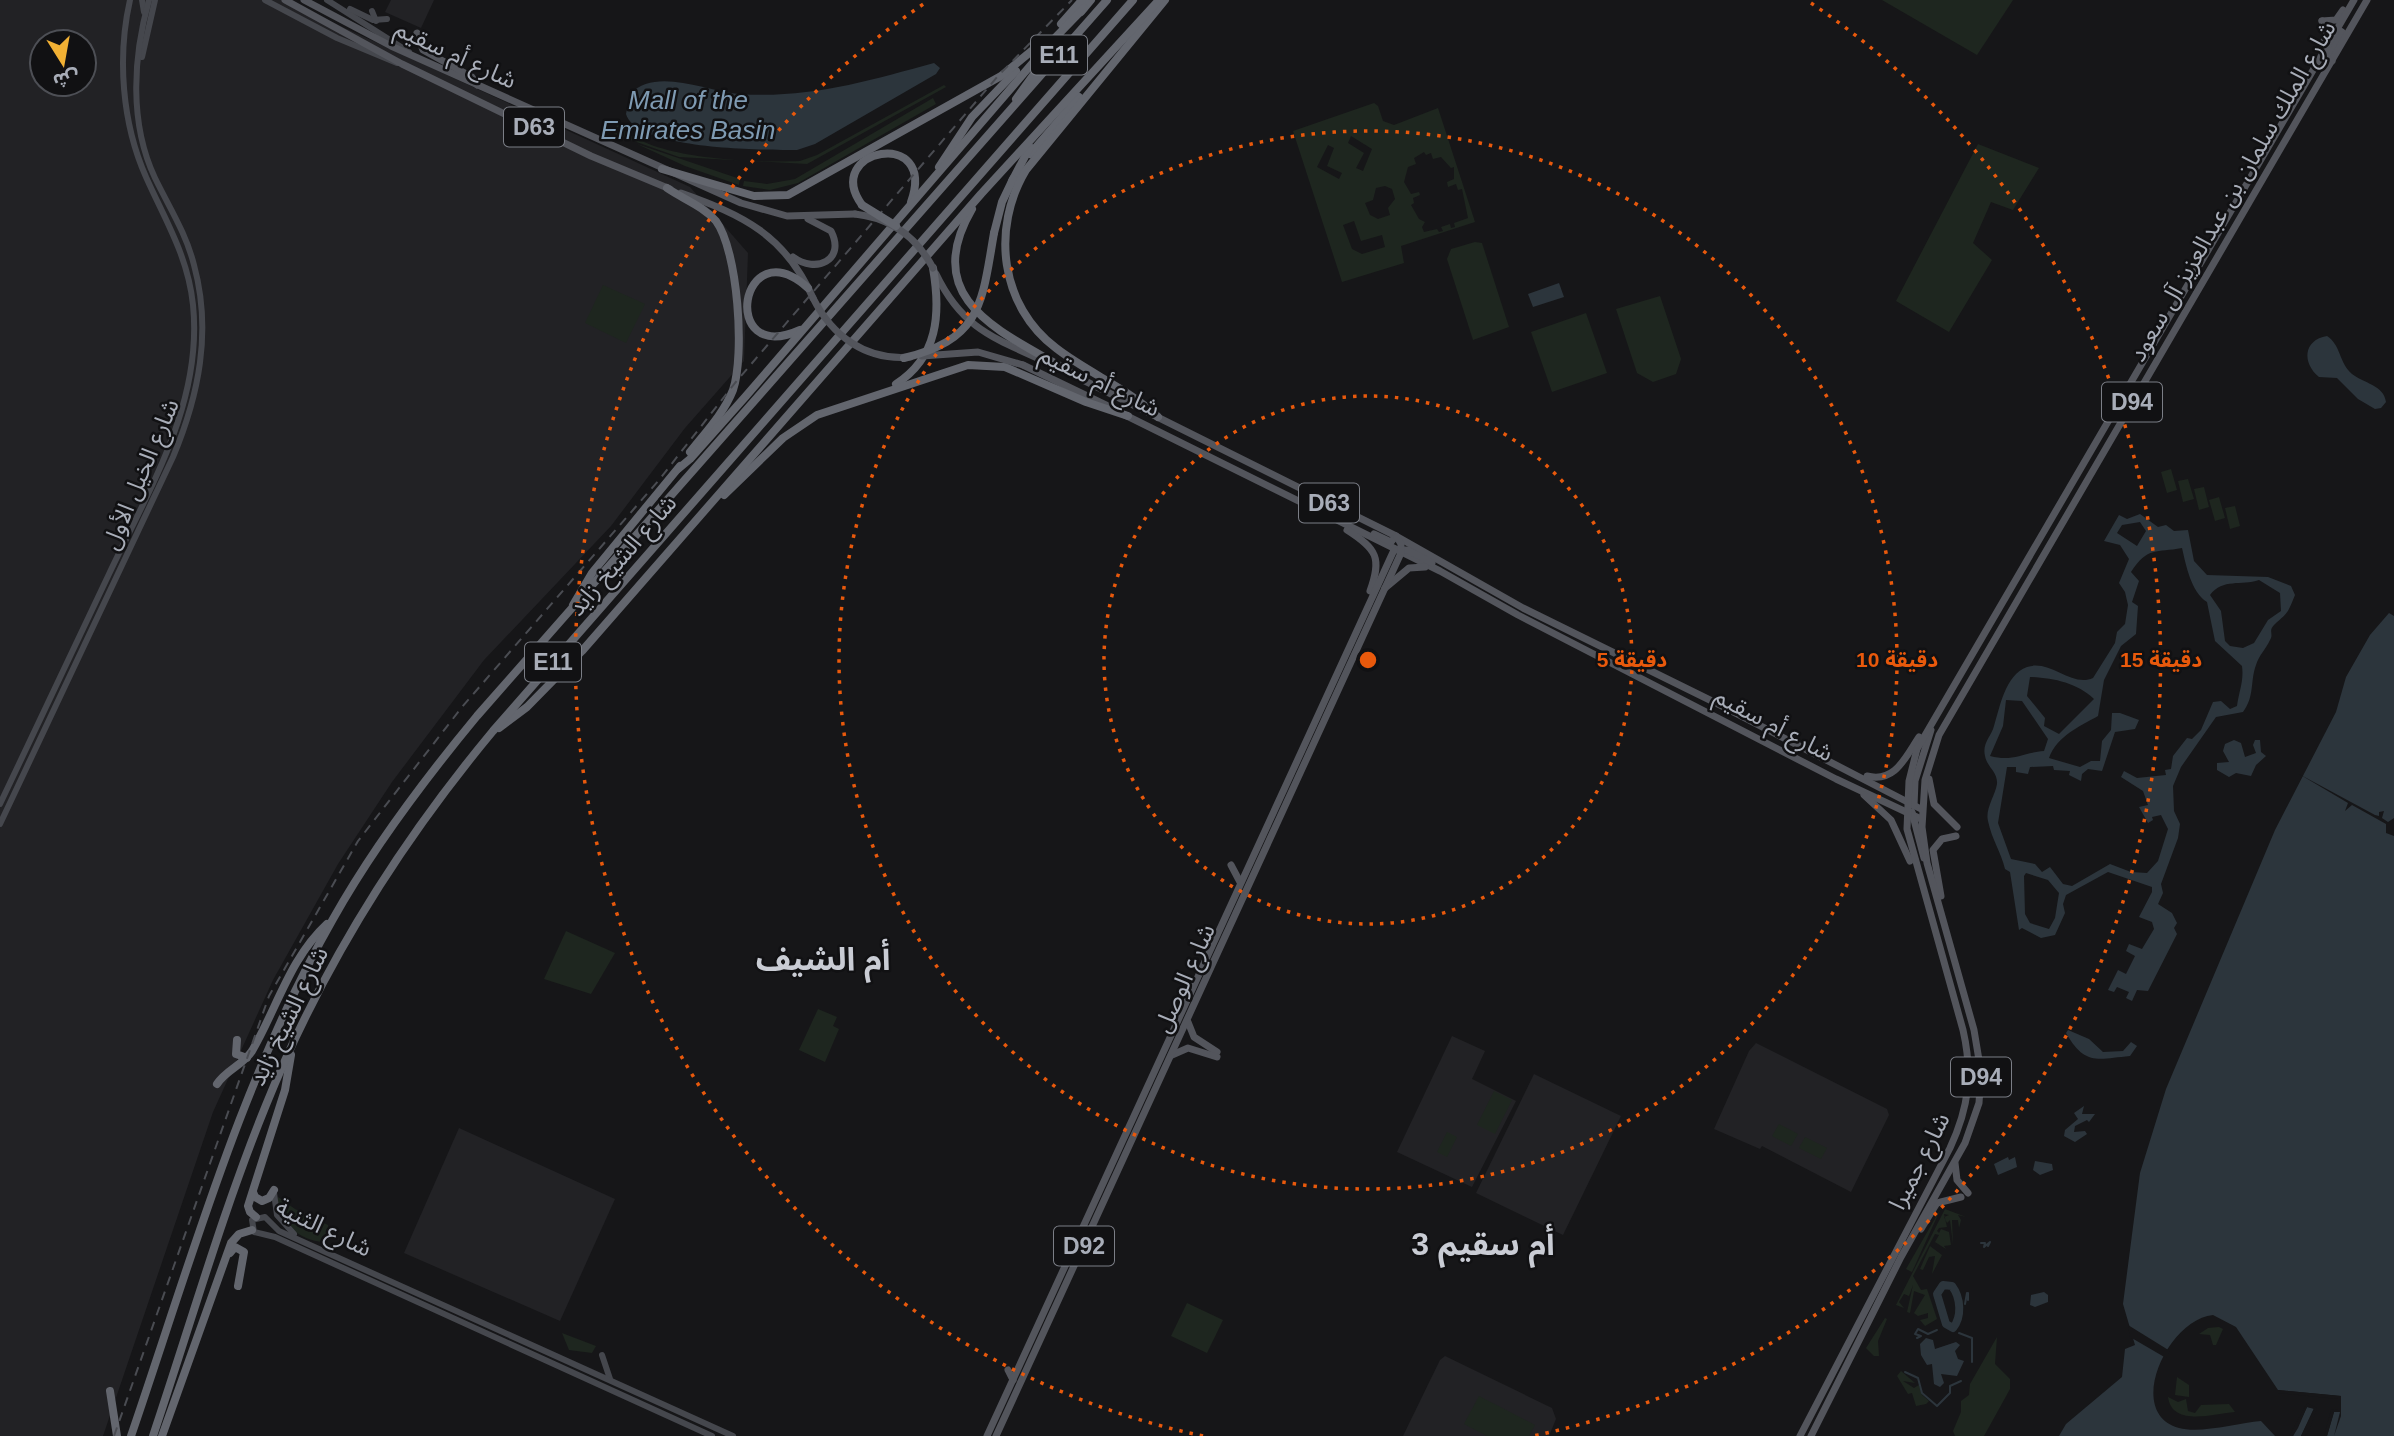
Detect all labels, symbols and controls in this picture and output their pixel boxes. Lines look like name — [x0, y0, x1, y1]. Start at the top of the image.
street label: شارع أم سقيم — [389, 12, 522, 98]
street label: شارع الملك سلمان بن عبدالعزيز آل سعود — [2123, 16, 2344, 368]
north arrow — [28, 28, 98, 98]
road number: E11 — [1031, 36, 1087, 74]
text: ش — [51, 66, 81, 92]
water label: Mall of the Emirates Basin — [601, 85, 775, 145]
road number: D63 — [504, 108, 564, 146]
street label: شارع أم سقيم — [1033, 338, 1165, 426]
road number: D94 — [2102, 382, 2162, 422]
street label: شارع الخيل الأول — [96, 395, 188, 555]
road number: D63 — [1299, 484, 1359, 523]
street label: شارع الشيخ زايد — [562, 489, 685, 623]
road number: E11 — [525, 642, 581, 682]
centre of rings — [1356, 648, 1380, 672]
text: 5 دقيقة — [1597, 648, 1667, 672]
text: 10 دقيقة — [1856, 648, 1938, 672]
text: 15 دقيقة — [2120, 648, 2202, 672]
street label: شارع أم سقيم — [1708, 680, 1839, 771]
street label: شارع الوصل — [1148, 920, 1224, 1038]
district label: أم الشيف — [756, 938, 890, 984]
street label: شارع الشيخ زايد — [243, 942, 337, 1091]
road number: D94 — [1951, 1058, 2011, 1096]
street label: شارع جميرا — [1883, 1108, 1958, 1216]
street label: شارع الثنية — [270, 1192, 376, 1265]
district label: أم سقيم 3 — [1411, 1223, 1555, 1269]
road number: D92 — [1054, 1226, 1114, 1266]

